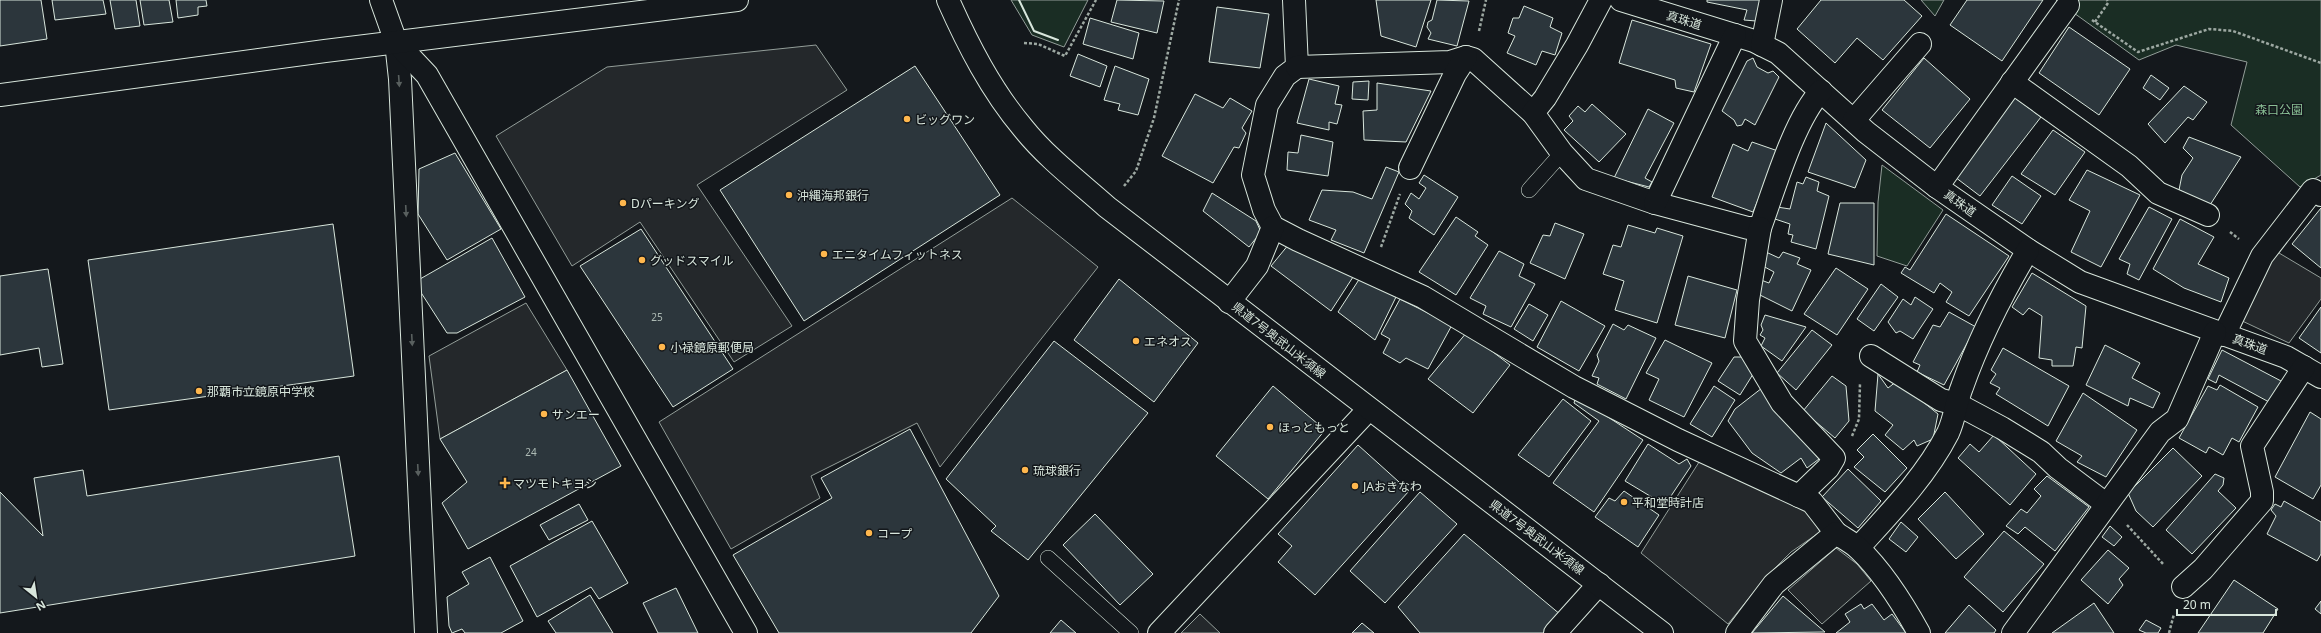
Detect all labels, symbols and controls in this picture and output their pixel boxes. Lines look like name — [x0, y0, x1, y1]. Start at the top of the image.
street label: 真珠道 — [1664, 7, 1704, 33]
one-way arrow — [396, 75, 403, 87]
park label: 森口公園 — [2255, 101, 2303, 118]
place label: ビッグワン — [915, 111, 975, 128]
marker: ビッグワン — [902, 114, 912, 124]
street label: 真珠道 — [1940, 186, 1980, 220]
place label: 沖縄海邦銀行 — [797, 187, 869, 204]
marker: 沖縄海邦銀行 — [784, 190, 794, 200]
place label: Dパーキング — [631, 195, 699, 212]
marker: Dパーキング — [618, 198, 628, 208]
one-way arrow — [402, 205, 409, 217]
place label: エニタイムフィットネス — [832, 246, 963, 263]
marker: エニタイムフィットネス — [819, 249, 829, 259]
place label: グッドスマイル — [650, 252, 734, 269]
marker: グッドスマイル — [637, 255, 647, 265]
street label: 県道7号奥武山米須線 — [1229, 298, 1329, 382]
house number: 25 — [651, 310, 663, 324]
street label: 真珠道 — [2230, 330, 2270, 358]
place label: エネオス — [1144, 333, 1192, 350]
one-way arrow — [409, 334, 415, 347]
marker: エネオス — [1131, 336, 1141, 346]
place label: 小禄鏡原郵便局 — [670, 339, 754, 356]
marker: 小禄鏡原郵便局 — [657, 342, 667, 352]
place label: 那覇市立鏡原中学校 — [207, 383, 315, 400]
marker: 那覇市立鏡原中学校 — [194, 386, 204, 396]
place label: サンエー — [552, 406, 600, 423]
marker: サンエー — [539, 409, 549, 419]
place label: ほっともっと — [1278, 419, 1350, 436]
marker: ほっともっと — [1265, 422, 1275, 432]
house number: 24 — [525, 445, 537, 459]
place label: 琉球銀行 — [1033, 462, 1081, 479]
one-way arrow — [415, 464, 422, 476]
marker: 琉球銀行 — [1020, 465, 1030, 475]
place label: マツモトキヨシ — [513, 475, 597, 492]
marker: マツモトキヨシ — [500, 478, 510, 488]
place label: JAおきなわ — [1362, 478, 1422, 495]
marker: JAおきなわ — [1350, 481, 1360, 491]
place label: 平和堂時計店 — [1632, 494, 1704, 511]
street label: 県道7号奥武山米須線 — [1486, 496, 1588, 578]
marker: 平和堂時計店 — [1619, 497, 1629, 507]
place label: コープ — [877, 525, 912, 542]
marker: コープ — [864, 528, 874, 538]
north arrow — [16, 577, 56, 617]
scale bar — [2177, 591, 2276, 617]
text: 20 m — [2183, 596, 2211, 613]
text: N — [34, 597, 49, 615]

